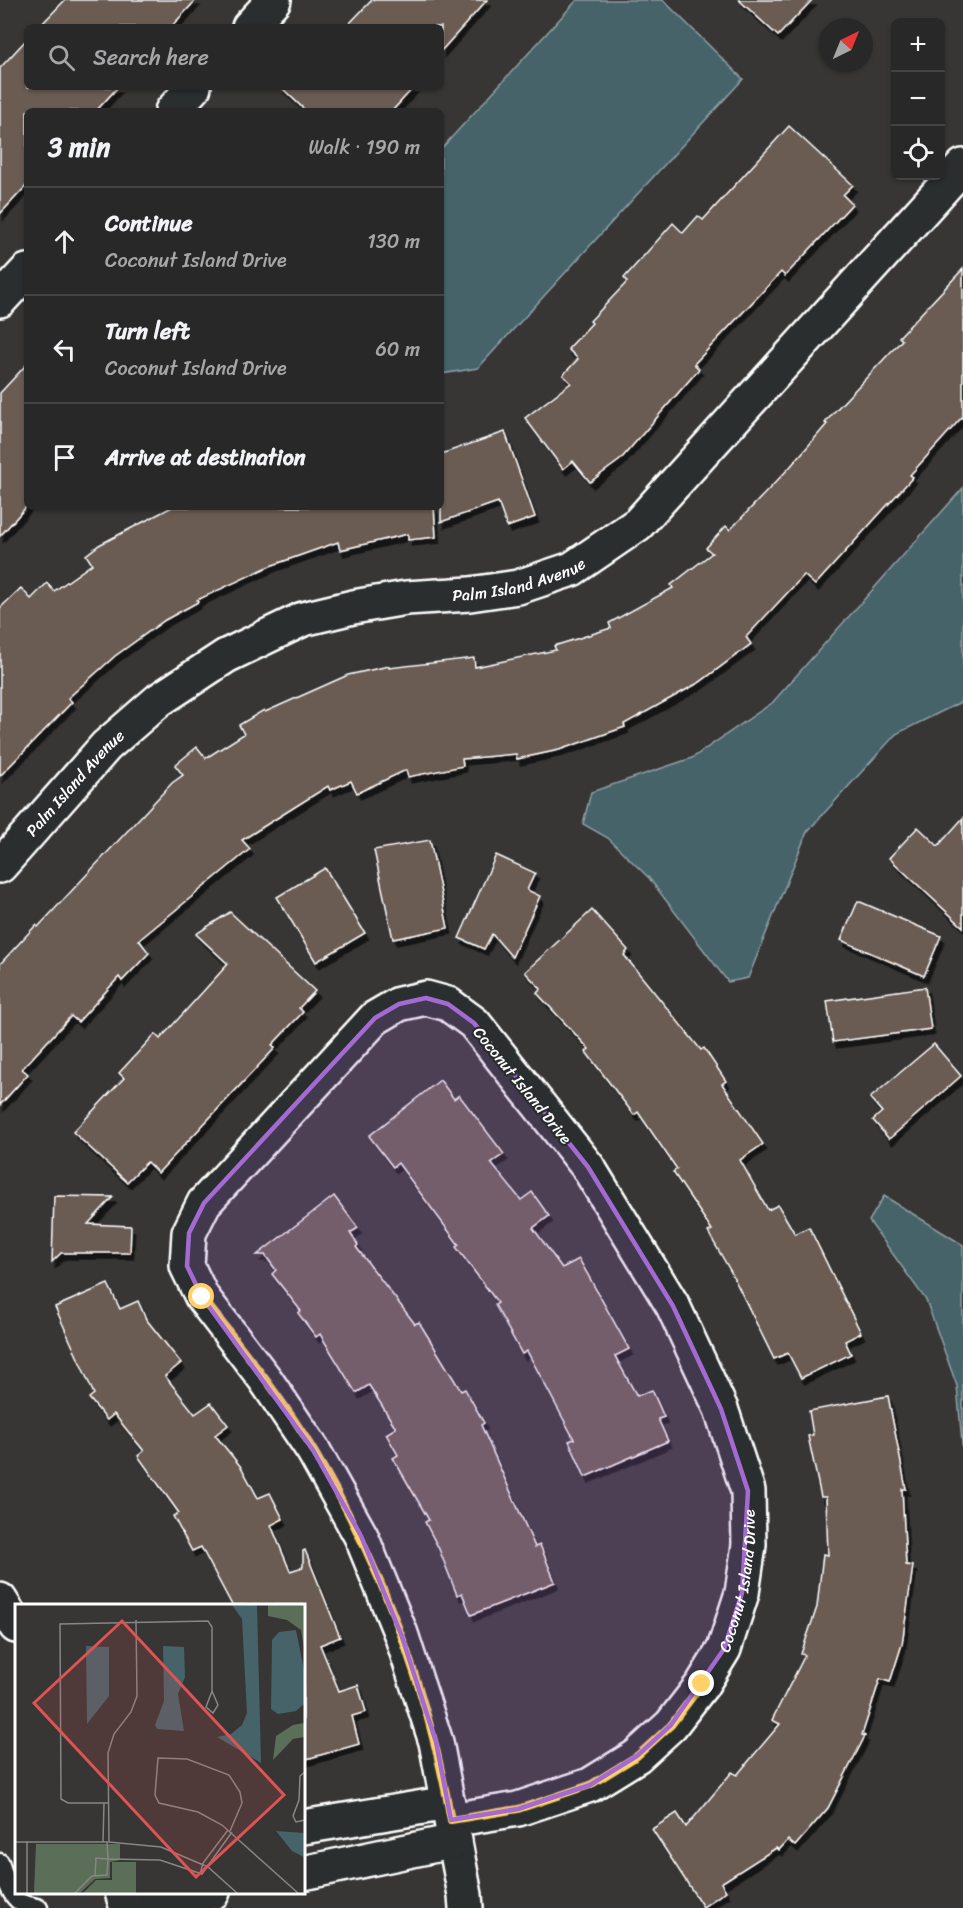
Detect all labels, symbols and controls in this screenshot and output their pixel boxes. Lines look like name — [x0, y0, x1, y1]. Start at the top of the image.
north arrow — [819, 18, 873, 72]
map controls — [891, 18, 945, 180]
button: + — [891, 18, 945, 72]
search box — [24, 24, 444, 90]
text: Search here — [93, 38, 209, 77]
icon: search — [45, 41, 78, 74]
button: − — [891, 72, 945, 126]
text: 3 min — [48, 124, 110, 170]
button: locate — [891, 126, 945, 180]
text: Walk · 190 m — [308, 130, 420, 165]
text: Continue — [105, 204, 193, 243]
text: 130 m — [367, 224, 420, 259]
icon: ahead — [48, 225, 81, 258]
text: Coconut Island Drive — [105, 243, 287, 278]
text: Turn left — [105, 312, 190, 351]
text: 60 m — [375, 332, 420, 367]
icon: left — [48, 333, 81, 366]
text: Coconut Island Drive — [105, 351, 287, 386]
text: Arrive at destination — [105, 438, 306, 477]
icon: arrive — [48, 441, 81, 474]
street label: Palm Island Avenue — [451, 550, 592, 610]
street label: Palm Island Avenue — [18, 722, 131, 843]
street label: Coconut Island Drive — [466, 1020, 580, 1151]
route start — [188, 1283, 214, 1309]
street label: Coconut Island Drive — [710, 1509, 764, 1656]
inset map — [15, 1604, 304, 1893]
route end — [688, 1670, 714, 1696]

